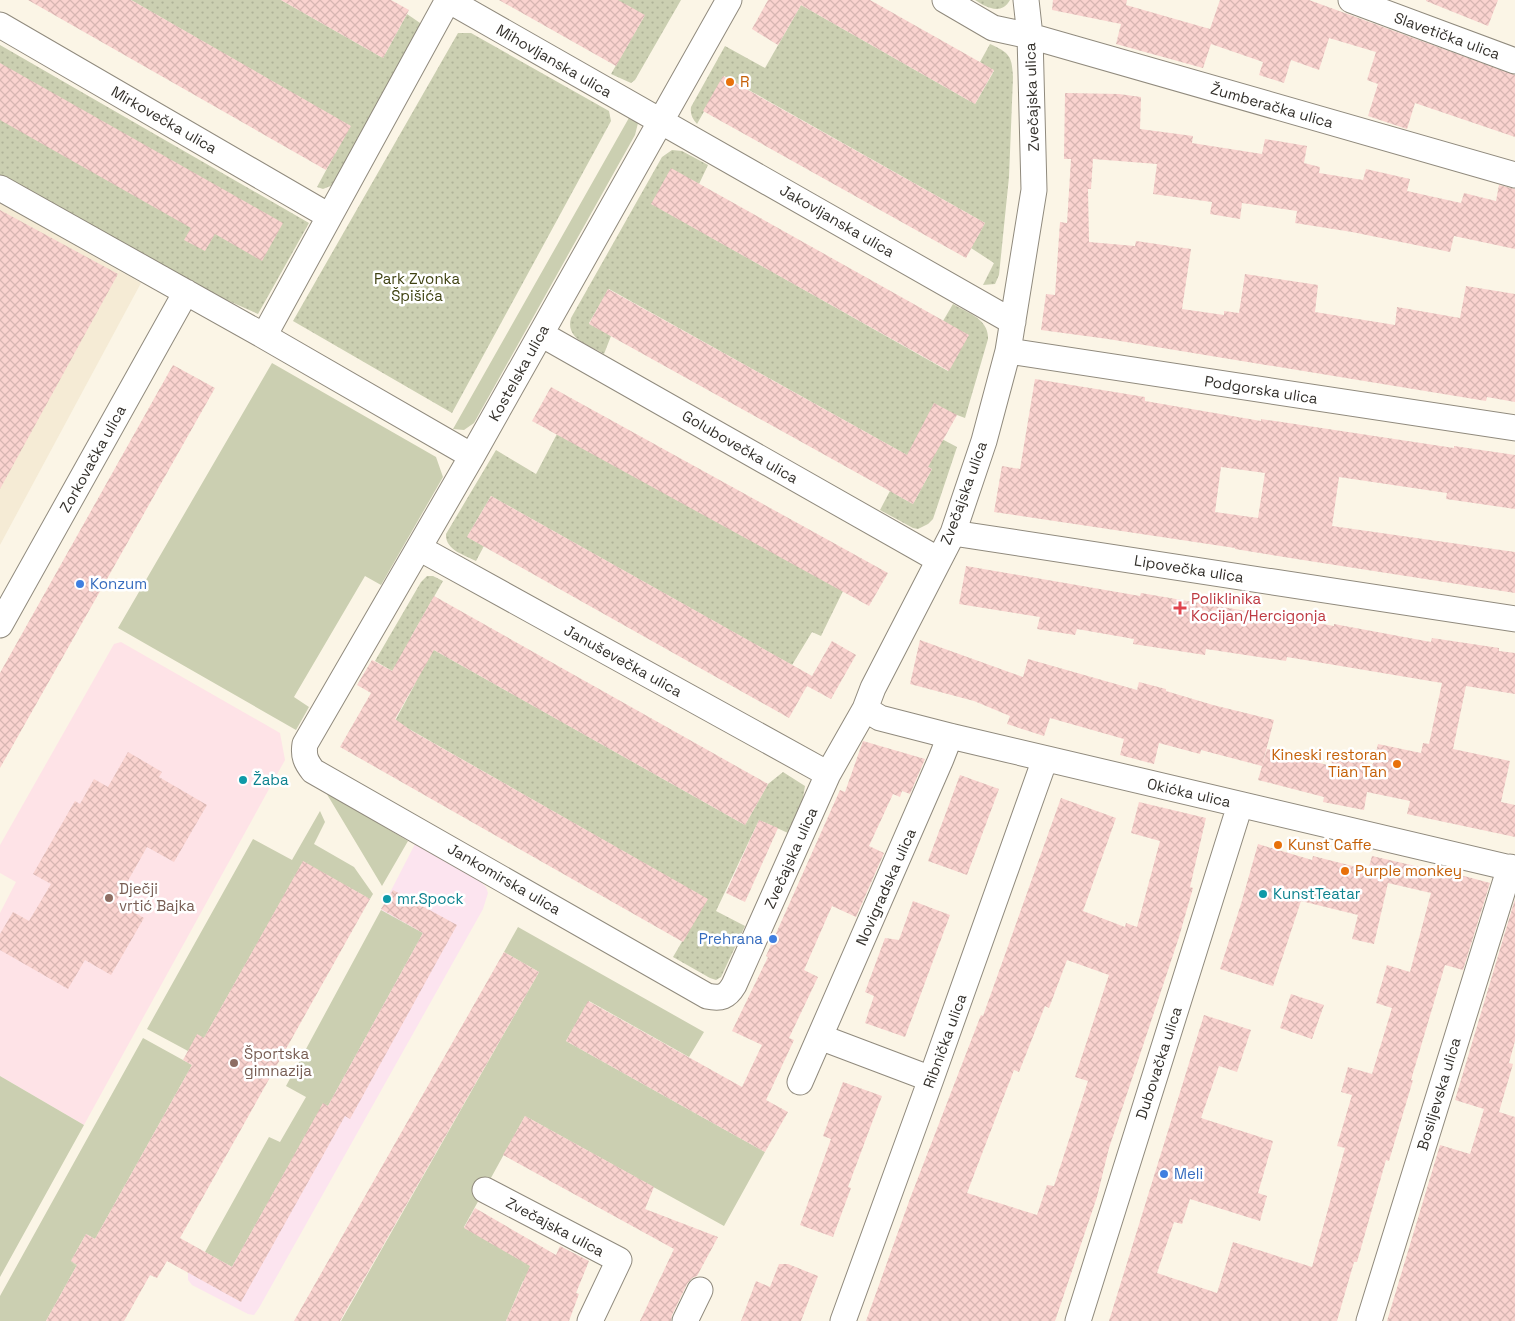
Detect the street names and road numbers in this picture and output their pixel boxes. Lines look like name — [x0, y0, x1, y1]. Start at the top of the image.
street label: Slavetička ulica — [1392, 8, 1503, 64]
street label: Mihovljanska ulica — [493, 20, 616, 102]
street label: Zvečajska ulica — [1020, 42, 1043, 152]
street label: Žumberačka ulica — [1209, 79, 1336, 132]
street label: Mirkovečka ulica — [108, 82, 221, 158]
street label: Jakovljanska ulica — [776, 180, 898, 261]
street label: Kostelska ulica — [484, 321, 553, 424]
street label: Podgorska ulica — [1203, 371, 1319, 408]
street label: Zorkovačka ulica — [55, 401, 130, 516]
street label: Golubovečka ulica — [679, 406, 802, 488]
street label: Zvečajska ulica — [936, 438, 991, 547]
street label: Lipovečka ulica — [1133, 550, 1246, 587]
street label: Januševečka ulica — [561, 620, 686, 701]
street label: Okićka ulica — [1145, 774, 1233, 811]
street label: Zvečajska ulica — [760, 804, 821, 911]
street label: Novigradska ulica — [851, 825, 920, 948]
street label: Jankomirska ulica — [444, 838, 565, 919]
street label: Ribnička ulica — [919, 991, 971, 1091]
street label: Dubovačka ulica — [1131, 1004, 1186, 1122]
street label: Bosiljevska ulica — [1412, 1035, 1465, 1153]
street label: Zvečajska ulica — [503, 1193, 608, 1261]

